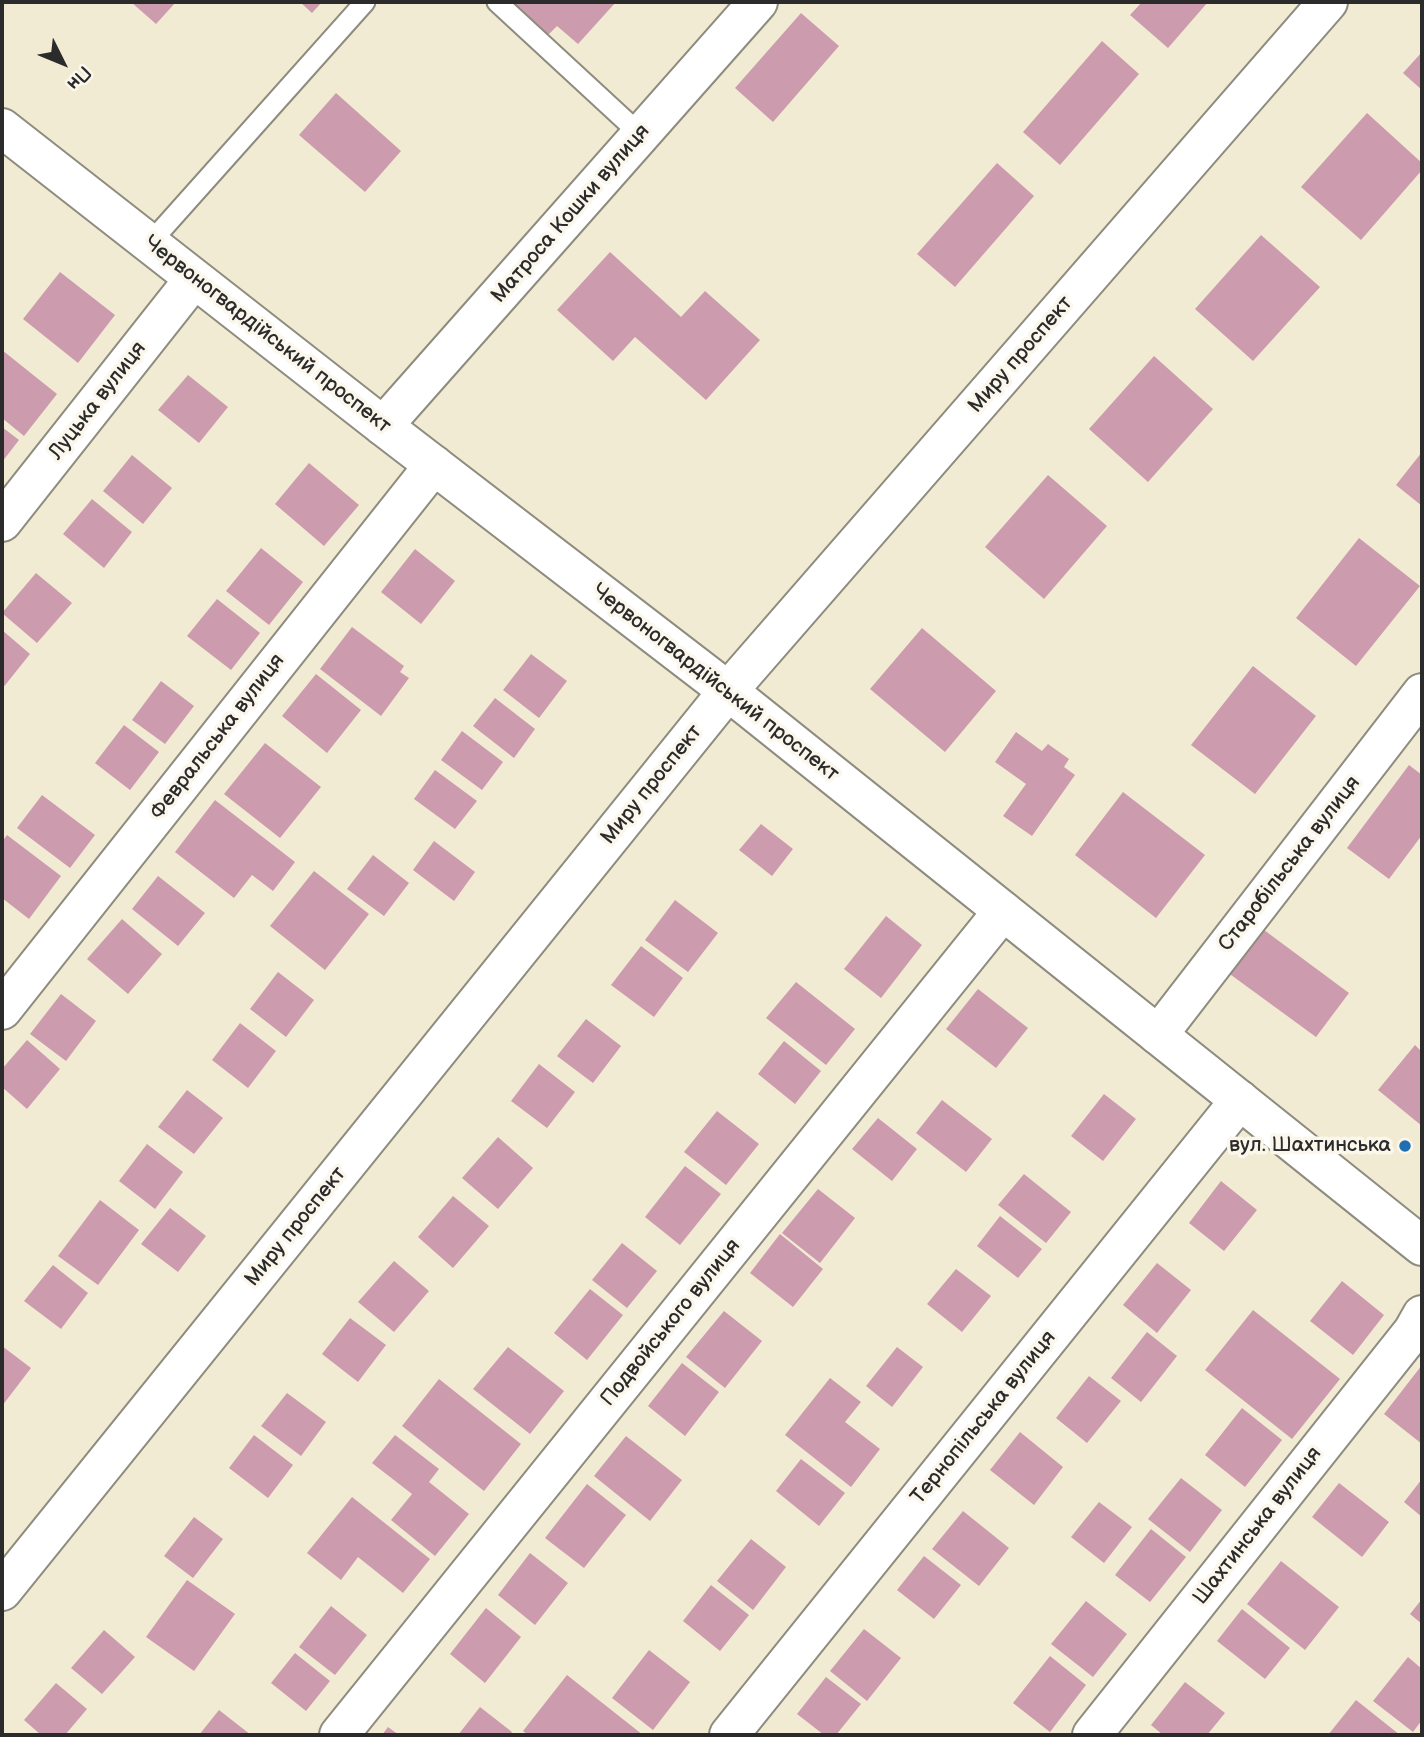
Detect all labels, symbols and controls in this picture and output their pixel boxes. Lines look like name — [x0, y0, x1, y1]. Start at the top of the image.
north arrow — [28, 28, 98, 98]
text: Пн — [62, 61, 96, 95]
street label: Матроса Кошки вулиця — [487, 119, 655, 309]
street label: Червоногвардійський проспект — [139, 231, 395, 439]
street label: Миру проспект — [963, 291, 1079, 419]
street label: Луцька вулиця — [44, 337, 152, 465]
street label: Червоногвардійський проспект — [587, 579, 843, 787]
street label: Февральська вулиця — [145, 649, 291, 825]
street label: Миру проспект — [596, 720, 708, 850]
street label: Старобільська вулиця — [1214, 771, 1366, 957]
place label: вул. Шахтинська — [1229, 1133, 1391, 1159]
marker: вул. Шахтинська — [1397, 1138, 1413, 1154]
street label: Миру проспект — [240, 1162, 352, 1292]
street label: Подвойського вулиця — [596, 1234, 746, 1412]
street label: Тернопільська вулиця — [906, 1326, 1062, 1510]
street label: Шахтинська вулиця — [1188, 1442, 1328, 1610]

